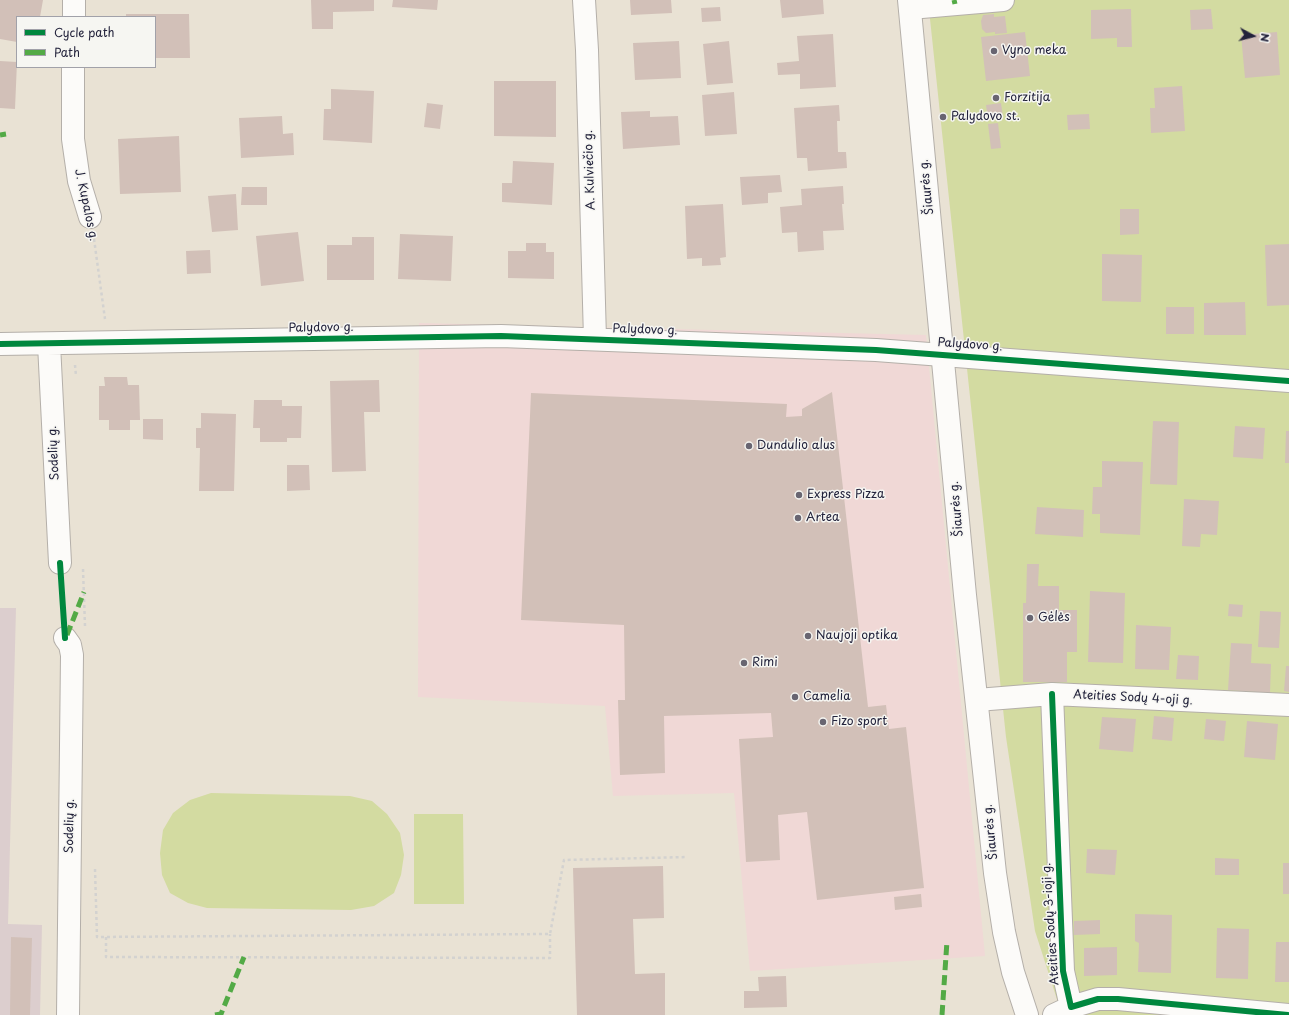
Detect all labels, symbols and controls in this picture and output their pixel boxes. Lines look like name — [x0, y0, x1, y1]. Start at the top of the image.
legend — [16, 16, 156, 68]
north arrow — [1233, 16, 1273, 56]
text: Cycle path — [54, 23, 115, 41]
text: N — [1256, 32, 1274, 43]
text: Path — [54, 43, 80, 61]
place label: Vyno meka — [1002, 44, 1066, 58]
marker: Vyno meka — [989, 46, 999, 56]
place label: Forzitija — [1004, 91, 1050, 105]
marker: Forzitija — [991, 93, 1001, 103]
place label: Palydovo st. — [951, 110, 1020, 124]
marker: Palydovo st. — [938, 112, 948, 122]
street label: A. Kulviečio g. — [581, 130, 599, 210]
street label: Šiaurės g. — [917, 158, 937, 216]
street label: J. Kupalos g. — [71, 167, 101, 243]
street label: Palydovo g. — [288, 320, 354, 336]
street label: Palydovo g. — [612, 322, 678, 338]
street label: Palydovo g. — [937, 336, 1003, 354]
street label: Sodelių g. — [45, 425, 63, 481]
place label: Dundulio alus — [757, 439, 835, 453]
marker: Dundulio alus — [744, 441, 754, 451]
street label: Šiaurės g. — [947, 481, 967, 537]
place label: Express Pizza — [807, 488, 884, 502]
marker: Express Pizza — [794, 490, 804, 500]
place label: Artea — [806, 511, 839, 525]
marker: Artea — [793, 513, 803, 523]
place label: Gėlės — [1038, 611, 1070, 625]
marker: Gėlės — [1025, 613, 1035, 623]
place label: Naujoji optika — [816, 629, 898, 643]
marker: Naujoji optika — [803, 631, 813, 641]
place label: Rimi — [752, 656, 778, 670]
marker: Rimi — [739, 658, 749, 668]
street label: Ateities Sodų 4-oji g. — [1073, 688, 1193, 708]
place label: Camelia — [803, 690, 851, 704]
marker: Camelia — [790, 692, 800, 702]
place label: Fizo sport — [831, 715, 887, 729]
marker: Fizo sport — [818, 717, 828, 727]
street label: Sodelių g. — [62, 799, 78, 853]
street label: Šiaurės g. — [981, 803, 1001, 861]
street label: Ateities Sodų 3-ioji g. — [1040, 862, 1062, 986]

